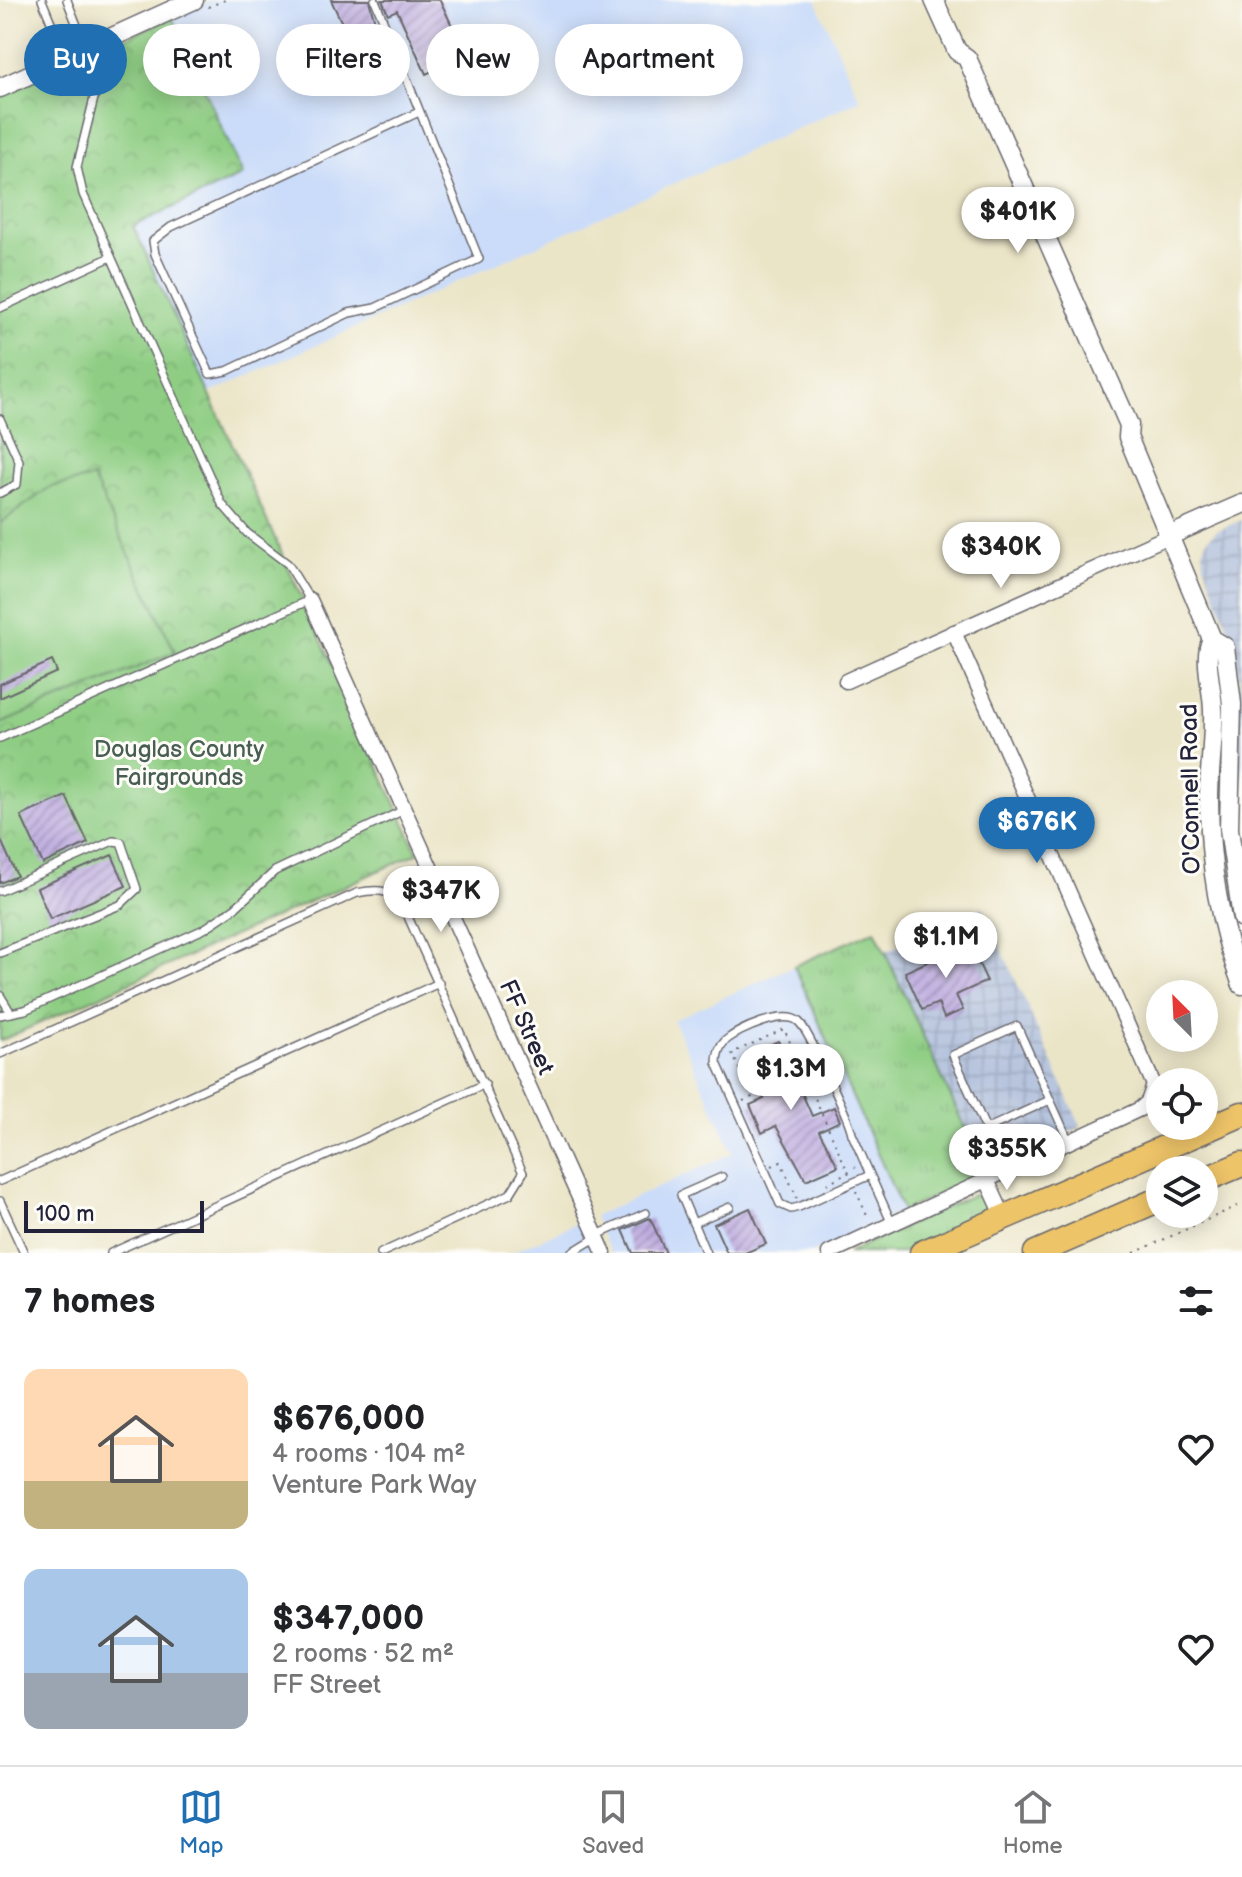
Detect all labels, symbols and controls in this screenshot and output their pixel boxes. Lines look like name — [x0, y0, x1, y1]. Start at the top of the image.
chip: Buy — [24, 24, 127, 96]
chip: Rent — [143, 24, 260, 96]
chip: Filters — [276, 24, 410, 96]
chip: New — [426, 24, 539, 96]
chip: Apartment — [555, 24, 743, 96]
pin: $401K — [962, 187, 1074, 255]
text: $401K — [979, 197, 1057, 228]
pin: $340K — [945, 522, 1057, 590]
text: $340K — [960, 532, 1042, 563]
street label: O'Connell Road — [1175, 703, 1206, 875]
park label: Douglas County Fairgrounds — [94, 735, 264, 792]
pin: $676K — [981, 797, 1093, 865]
text: $676K — [997, 807, 1077, 838]
pin: $347K — [385, 866, 497, 934]
text: $347K — [401, 876, 481, 907]
pin: $1.1M — [890, 912, 1002, 980]
text: $1.1M — [912, 922, 980, 953]
street label: FF Street — [493, 975, 560, 1080]
north arrow — [1146, 980, 1218, 1052]
map controls — [1146, 980, 1218, 1228]
pin: $1.3M — [735, 1044, 847, 1112]
text: $1.3M — [755, 1054, 827, 1085]
button: locate — [1146, 1068, 1218, 1140]
pin: $355K — [951, 1124, 1063, 1192]
text: $355K — [967, 1134, 1047, 1165]
button: layers — [1146, 1156, 1218, 1228]
scale bar — [24, 1197, 204, 1233]
text: 100 m — [36, 1201, 95, 1228]
icon: filters — [1174, 1279, 1218, 1323]
text: 7 homes — [24, 1281, 155, 1322]
text: $676,000 — [272, 1398, 425, 1439]
icon: home — [88, 1401, 184, 1497]
icon: heart — [1174, 1427, 1218, 1471]
text: 4 rooms · 104 m² — [272, 1439, 466, 1470]
text: Venture Park Way — [272, 1470, 477, 1501]
text: $347,000 — [272, 1598, 424, 1639]
icon: home — [88, 1601, 184, 1697]
icon: heart — [1174, 1627, 1218, 1671]
text: 2 rooms · 52 m² — [272, 1639, 454, 1670]
text: FF Street — [272, 1670, 381, 1701]
tab: Map — [179, 1785, 224, 1860]
tab: Saved — [582, 1785, 644, 1860]
tab: Home — [1003, 1785, 1063, 1860]

